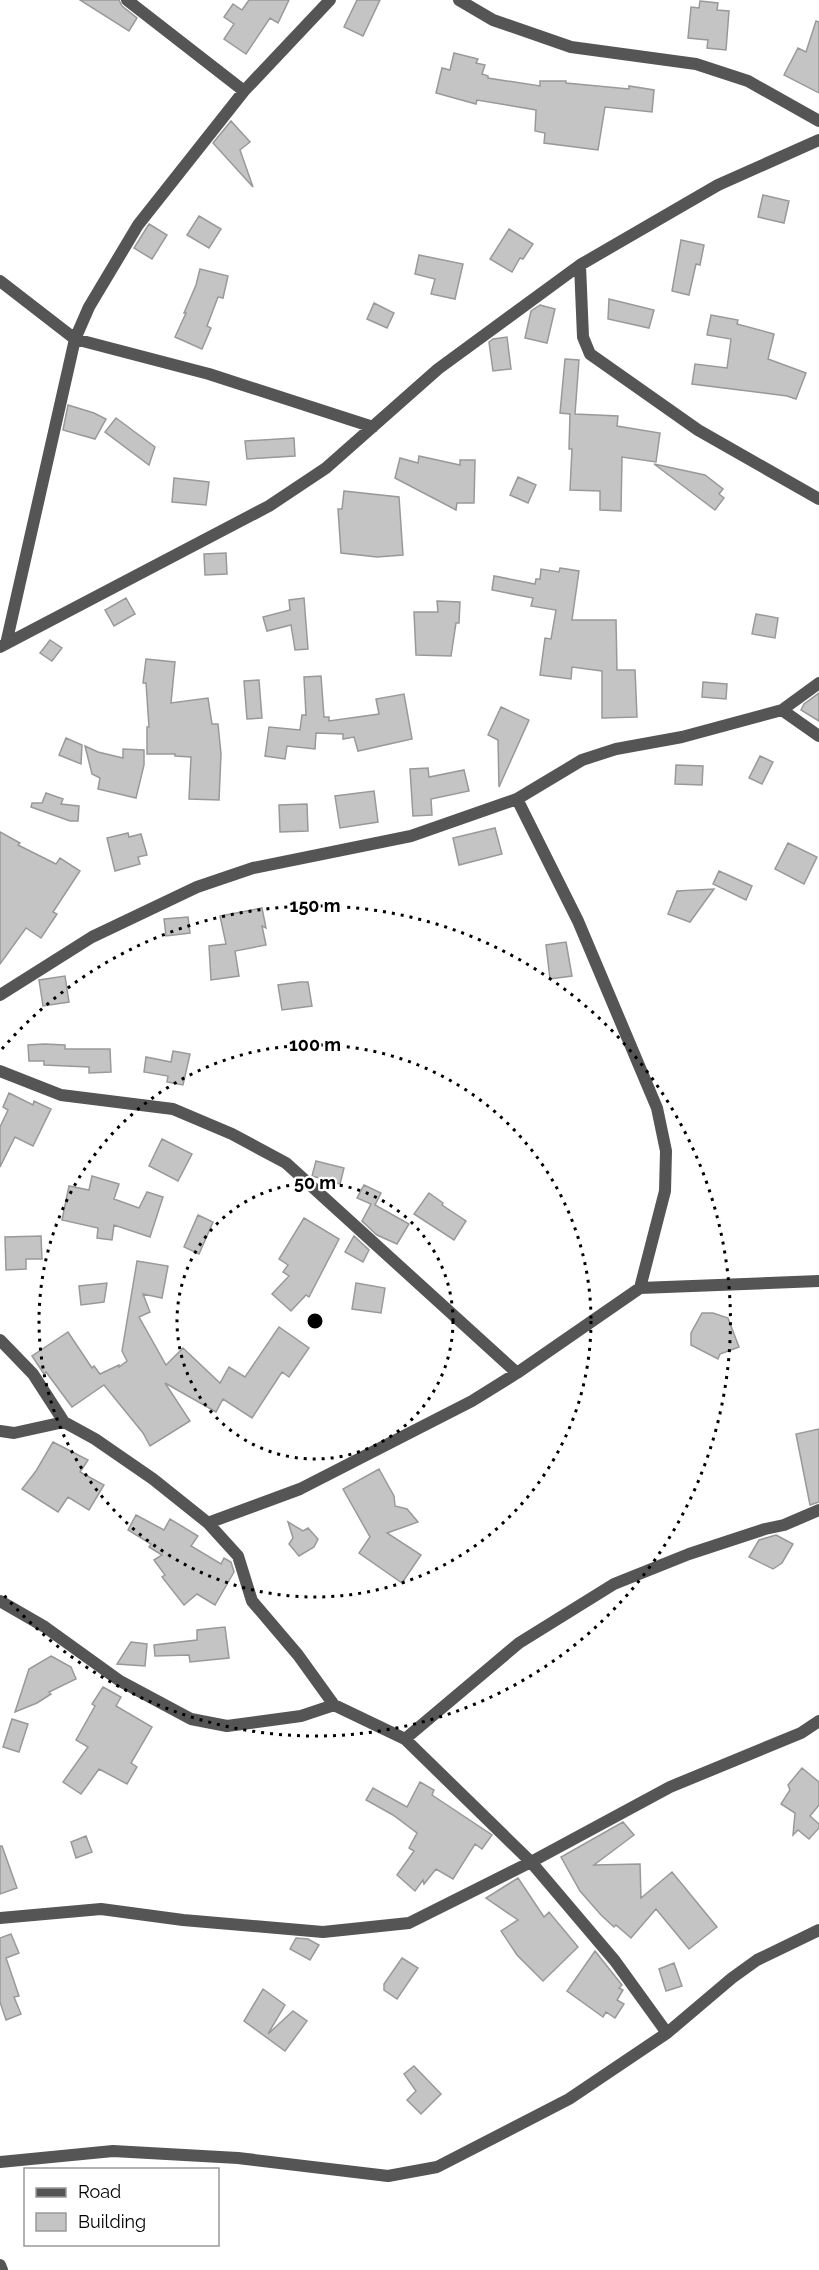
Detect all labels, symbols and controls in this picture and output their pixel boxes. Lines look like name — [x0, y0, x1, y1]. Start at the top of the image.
text: 150 m — [290, 895, 341, 916]
text: 100 m — [289, 1034, 341, 1055]
text: 50 m — [294, 1172, 336, 1193]
centre of rings — [305, 1311, 325, 1331]
legend — [24, 2168, 219, 2246]
text: Road — [78, 2181, 121, 2202]
text: Building — [78, 2211, 146, 2232]

